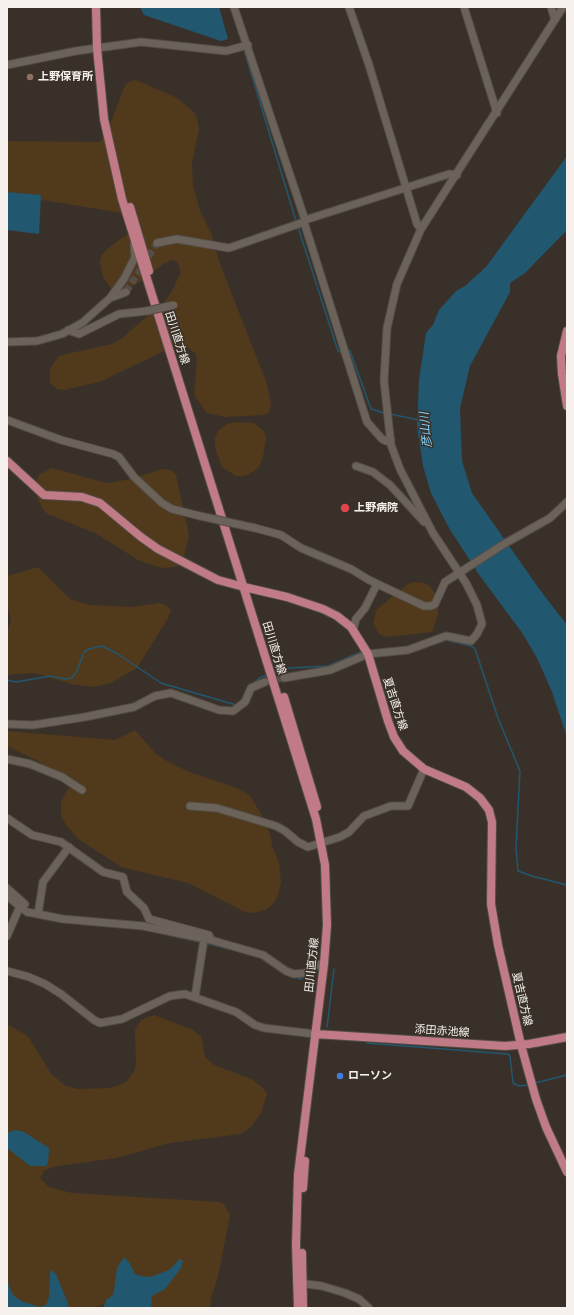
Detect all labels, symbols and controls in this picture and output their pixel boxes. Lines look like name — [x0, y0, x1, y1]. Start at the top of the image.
place label: 上野保育所 — [38, 70, 93, 84]
marker: 上野保育所 — [25, 72, 35, 82]
street label: 田川直方線 — [162, 310, 192, 366]
water label: 彦山川 — [417, 411, 435, 449]
place label: 上野病院 — [354, 501, 398, 515]
marker: 上野病院 — [339, 502, 351, 514]
street label: 田川直方線 — [260, 620, 288, 676]
street label: 夏吉直方線 — [380, 676, 410, 732]
street label: 田川直方線 — [303, 937, 321, 993]
street label: 夏吉直方線 — [509, 971, 535, 1027]
street label: 添田赤池線 — [414, 1022, 470, 1040]
place label: ローソン — [348, 1069, 392, 1083]
marker: ローソン — [335, 1071, 345, 1081]

